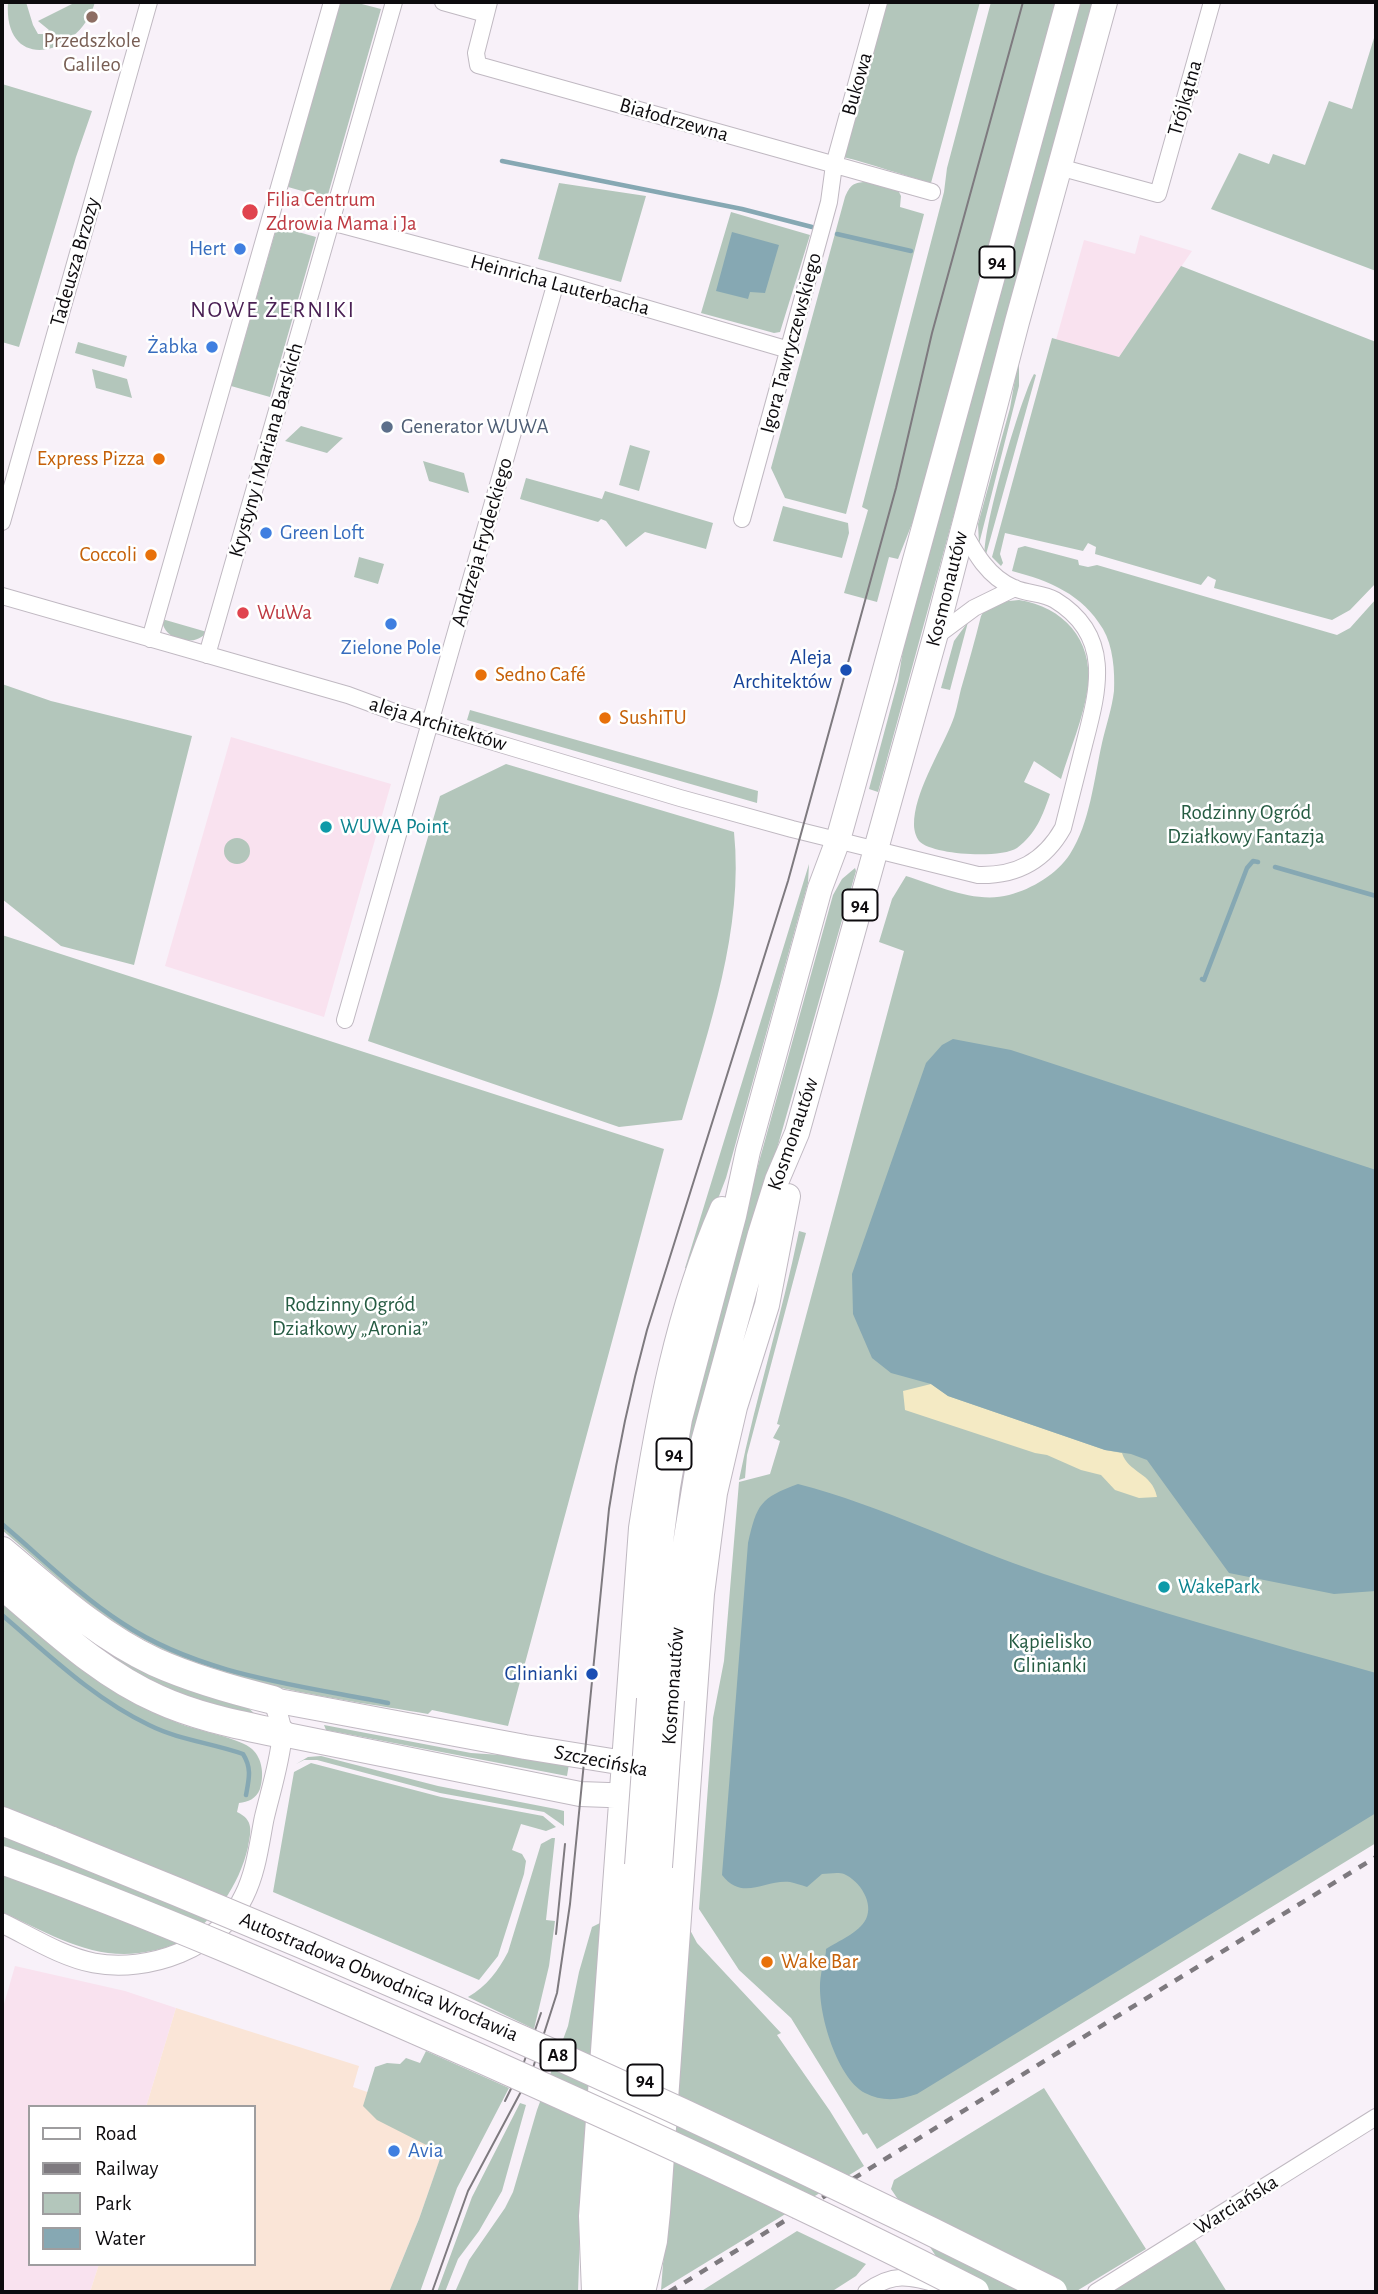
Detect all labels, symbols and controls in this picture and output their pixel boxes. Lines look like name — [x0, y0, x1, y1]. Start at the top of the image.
marker: Przedszkole Galileo — [84, 9, 100, 25]
place label: Przedszkole Galileo — [43, 28, 141, 78]
street label: Bukowa — [836, 49, 878, 119]
street label: Trójkątna — [1162, 57, 1208, 139]
street label: Białodrzewna — [617, 92, 731, 148]
place label: Filia Centrum Zdrowia Mama i Ja — [266, 187, 417, 237]
street label: Tadeusza Brzozy — [45, 194, 105, 330]
marker: Filia Centrum Zdrowia Mama i Ja — [240, 202, 260, 222]
place label: Hert — [189, 236, 226, 262]
marker: Hert — [232, 241, 248, 257]
road number: 94 — [979, 246, 1014, 278]
street label: Heinricha Lauterbacha — [468, 249, 652, 321]
street label: Igora Tawryczewskiego — [755, 250, 827, 436]
district label: NOWE ŻERNIKI — [192, 296, 354, 324]
place label: Żabka — [148, 334, 198, 360]
marker: Żabka — [204, 339, 220, 355]
street label: Krystyny i Mariana Barskich — [223, 340, 309, 560]
place label: Generator WUWA — [401, 414, 549, 440]
marker: Generator WUWA — [379, 419, 395, 435]
place label: Express Pizza — [37, 446, 145, 472]
marker: Express Pizza — [151, 451, 167, 467]
street label: Andrzeja Frydeckiego — [446, 455, 518, 629]
place label: Green Loft — [280, 520, 364, 546]
marker: Green Loft — [258, 525, 274, 541]
street label: Kosmonautów — [921, 529, 973, 649]
place label: Coccoli — [79, 542, 137, 568]
marker: Coccoli — [143, 547, 159, 563]
place label: WuWa — [257, 600, 312, 626]
marker: WuWa — [235, 605, 251, 621]
marker: Zielone Pole — [383, 616, 399, 632]
place label: Zielone Pole — [341, 635, 441, 661]
place label: Aleja Architektów — [733, 645, 832, 695]
place label: Sedno Café — [495, 662, 586, 688]
marker: Aleja Architektów — [838, 662, 854, 678]
marker: Sedno Café — [473, 667, 489, 683]
street label: aleja Architektów — [366, 691, 510, 757]
place label: SushiTU — [619, 705, 687, 731]
marker: SushiTU — [597, 710, 613, 726]
park label: Rodzinny Ogród Działkowy Fantazja — [1167, 800, 1325, 850]
place label: WUWA Point — [340, 814, 449, 840]
marker: WUWA Point — [318, 819, 334, 835]
road number: 94 — [842, 890, 878, 920]
street label: Kosmonautów — [762, 1074, 824, 1194]
park label: Rodzinny Ogród Działkowy „Aronia” — [272, 1292, 428, 1342]
road number: 94 — [656, 1438, 692, 1470]
place label: WakePark — [1178, 1574, 1260, 1600]
marker: WakePark — [1156, 1579, 1172, 1595]
street label: Kosmonautów — [656, 1626, 690, 1746]
park label: Kąpielisko Glinianki — [1008, 1629, 1092, 1679]
place label: Glinianki — [504, 1661, 578, 1687]
marker: Glinianki — [584, 1666, 600, 1682]
street label: Szczecińska — [552, 1740, 650, 1782]
street label: Autostradowa Obwodnica Wrocławia — [236, 1907, 522, 2047]
place label: Wake Bar — [781, 1949, 858, 1975]
marker: Wake Bar — [759, 1954, 775, 1970]
road number: A8 — [540, 2039, 576, 2070]
road number: 94 — [628, 2064, 662, 2096]
legend — [28, 2105, 256, 2266]
text: Road — [95, 2123, 137, 2144]
place label: Avia — [408, 2138, 443, 2164]
marker: Avia — [386, 2143, 402, 2159]
text: Railway — [95, 2158, 158, 2179]
street label: Warciańska — [1189, 2169, 1283, 2241]
text: Park — [95, 2193, 131, 2214]
text: Water — [95, 2228, 145, 2249]

